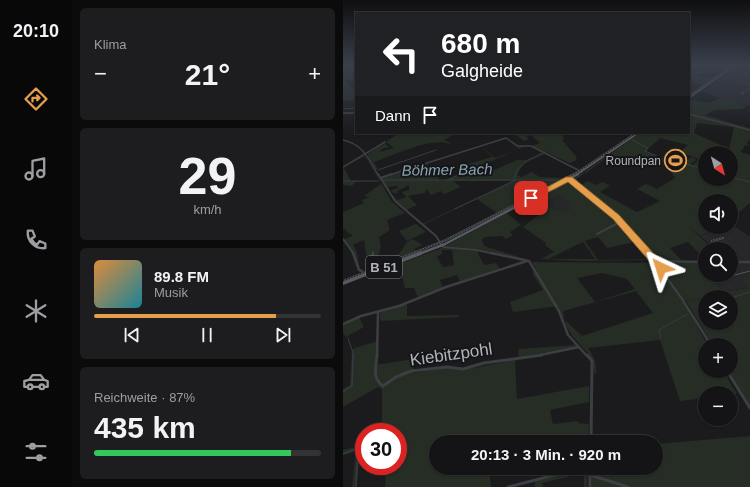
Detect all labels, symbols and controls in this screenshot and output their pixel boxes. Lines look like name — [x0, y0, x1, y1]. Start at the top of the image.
text: 20:10 — [13, 21, 59, 41]
icon: left — [375, 28, 427, 80]
text: 680 m — [441, 28, 520, 59]
text: Klima — [94, 37, 127, 52]
text: 21° — [185, 58, 230, 91]
text: − — [94, 61, 107, 86]
text: + — [308, 61, 321, 86]
text: Galgheide — [441, 61, 523, 81]
icon: directions — [22, 85, 50, 113]
icon: arrive — [419, 104, 441, 126]
text: Dann — [375, 107, 411, 124]
north arrow — [698, 146, 738, 186]
map controls — [698, 146, 738, 426]
text: 29 — [179, 147, 236, 205]
sports icon: Roundpan — [663, 148, 689, 174]
place label: Roundpan — [606, 154, 661, 168]
icon: music — [22, 155, 50, 183]
water label: Böhmer Bach — [401, 160, 493, 179]
pin — [514, 181, 548, 215]
icon: arrive — [520, 187, 542, 209]
button: sound — [698, 194, 738, 234]
text: km/h — [193, 202, 222, 217]
icon: phone — [22, 226, 50, 254]
button: search — [698, 242, 738, 282]
position arrow — [640, 247, 682, 289]
road number: B 51 — [366, 256, 402, 278]
text: 89.8 FM — [154, 268, 209, 285]
text: Musik — [154, 285, 188, 300]
button: layers — [698, 290, 738, 330]
icon: climate — [22, 297, 50, 325]
icon: previous — [121, 324, 143, 346]
icon: pause — [196, 324, 218, 346]
icon: next — [272, 324, 294, 346]
button: + — [698, 338, 738, 378]
street label: Kiebitzpohl — [409, 339, 494, 370]
icon: car — [22, 367, 50, 395]
button: − — [698, 386, 738, 426]
text: Reichweite · 87% — [94, 390, 195, 405]
text: 435 km — [94, 411, 196, 444]
speed limit sign: 30 — [355, 423, 407, 475]
icon: filters — [22, 438, 50, 466]
text: 20:13 · 3 Min. · 920 m — [471, 446, 621, 463]

